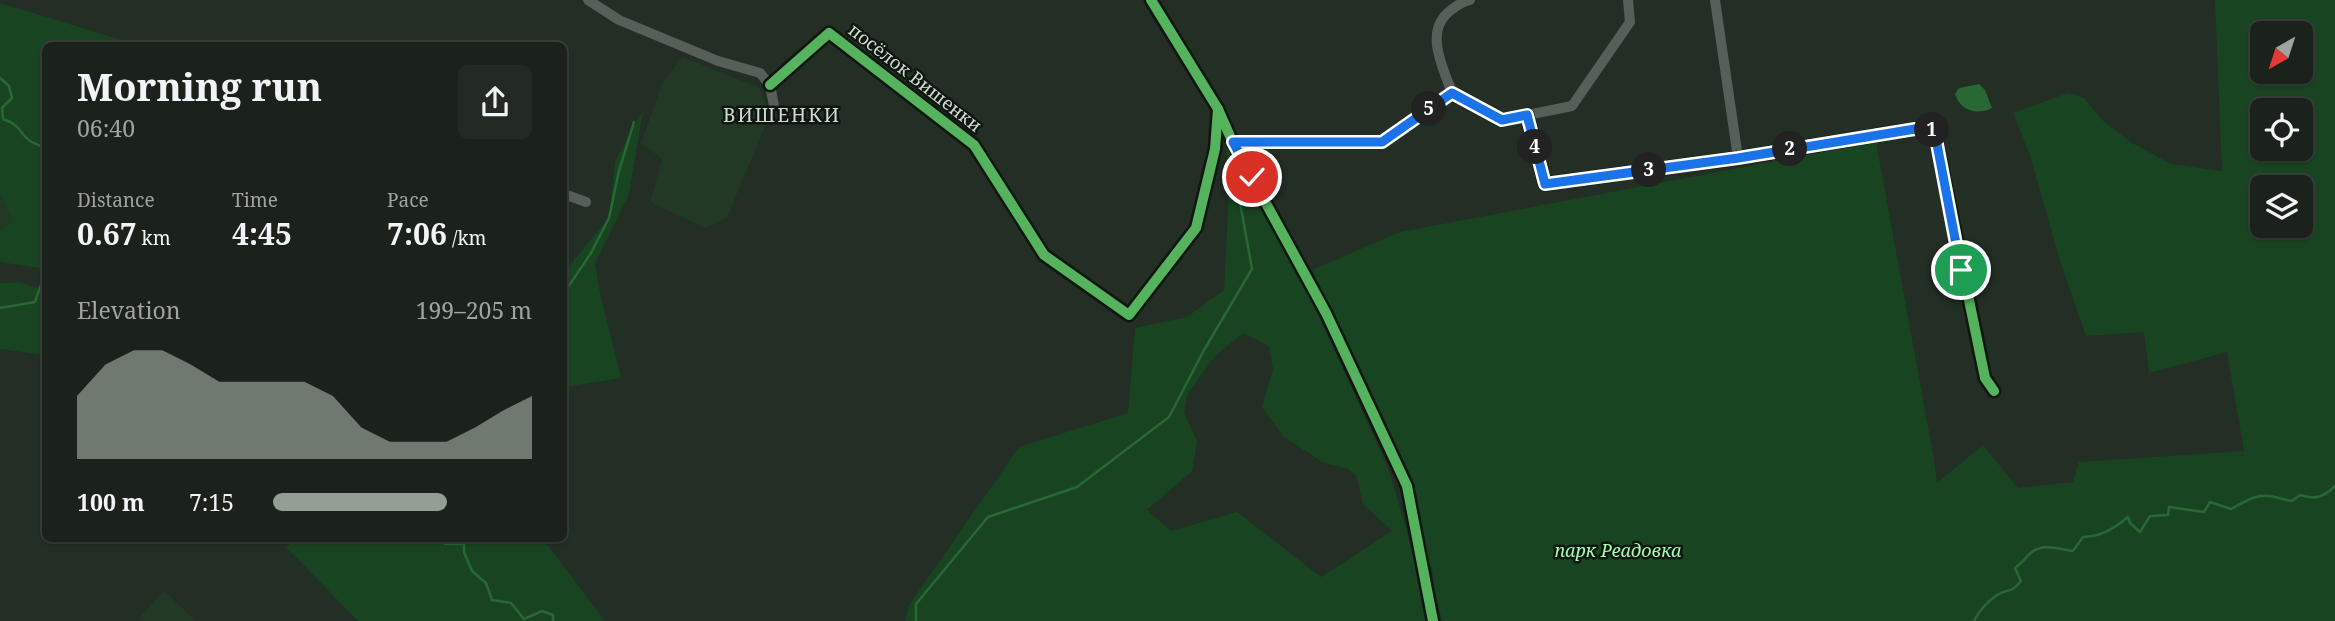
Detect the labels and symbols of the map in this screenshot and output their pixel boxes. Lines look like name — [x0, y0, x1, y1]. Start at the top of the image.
street label: посёлок Вишенки — [844, 18, 987, 137]
north arrow — [2250, 21, 2314, 84]
pin: 5 — [1412, 92, 1446, 126]
district label: ВИШЕНКИ — [723, 102, 841, 128]
pin: 1 — [1914, 113, 1950, 148]
pin: 4 — [1518, 130, 1552, 164]
pin: 2 — [1772, 132, 1808, 166]
pin — [1222, 147, 1282, 207]
pin: 3 — [1632, 152, 1666, 188]
pin — [1931, 240, 1991, 300]
park label: парк Реадовка — [1554, 538, 1682, 562]

